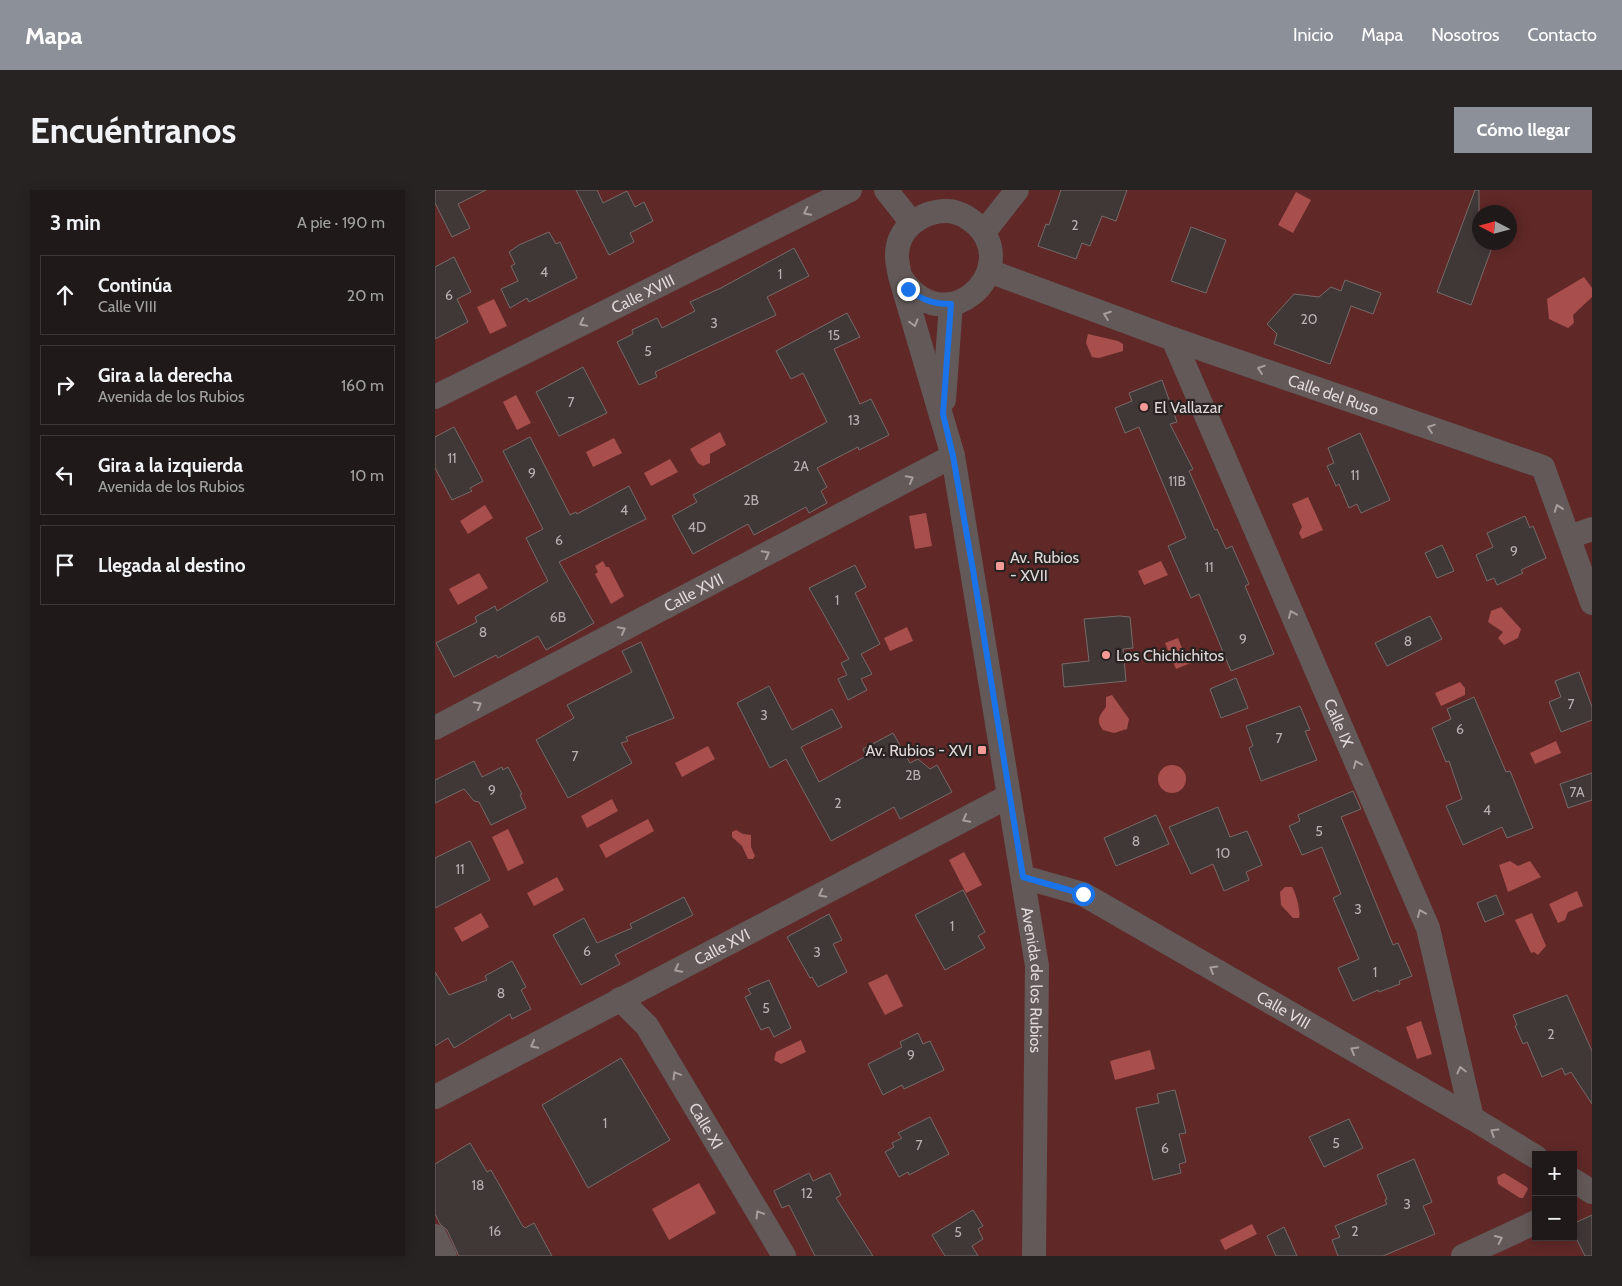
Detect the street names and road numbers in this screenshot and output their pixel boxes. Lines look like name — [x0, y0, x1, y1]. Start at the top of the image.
street label: Calle XVIII — [608, 270, 678, 318]
street label: Calle del Ruso — [1286, 371, 1381, 420]
street label: Calle XVII — [661, 569, 727, 616]
street label: Calle IX — [1320, 696, 1358, 750]
street label: Avenida de los Rubios — [1017, 905, 1046, 1053]
street label: Calle XVI — [691, 925, 753, 969]
street label: Calle VIII — [1253, 987, 1314, 1033]
street label: Calle XI — [685, 1099, 727, 1152]

